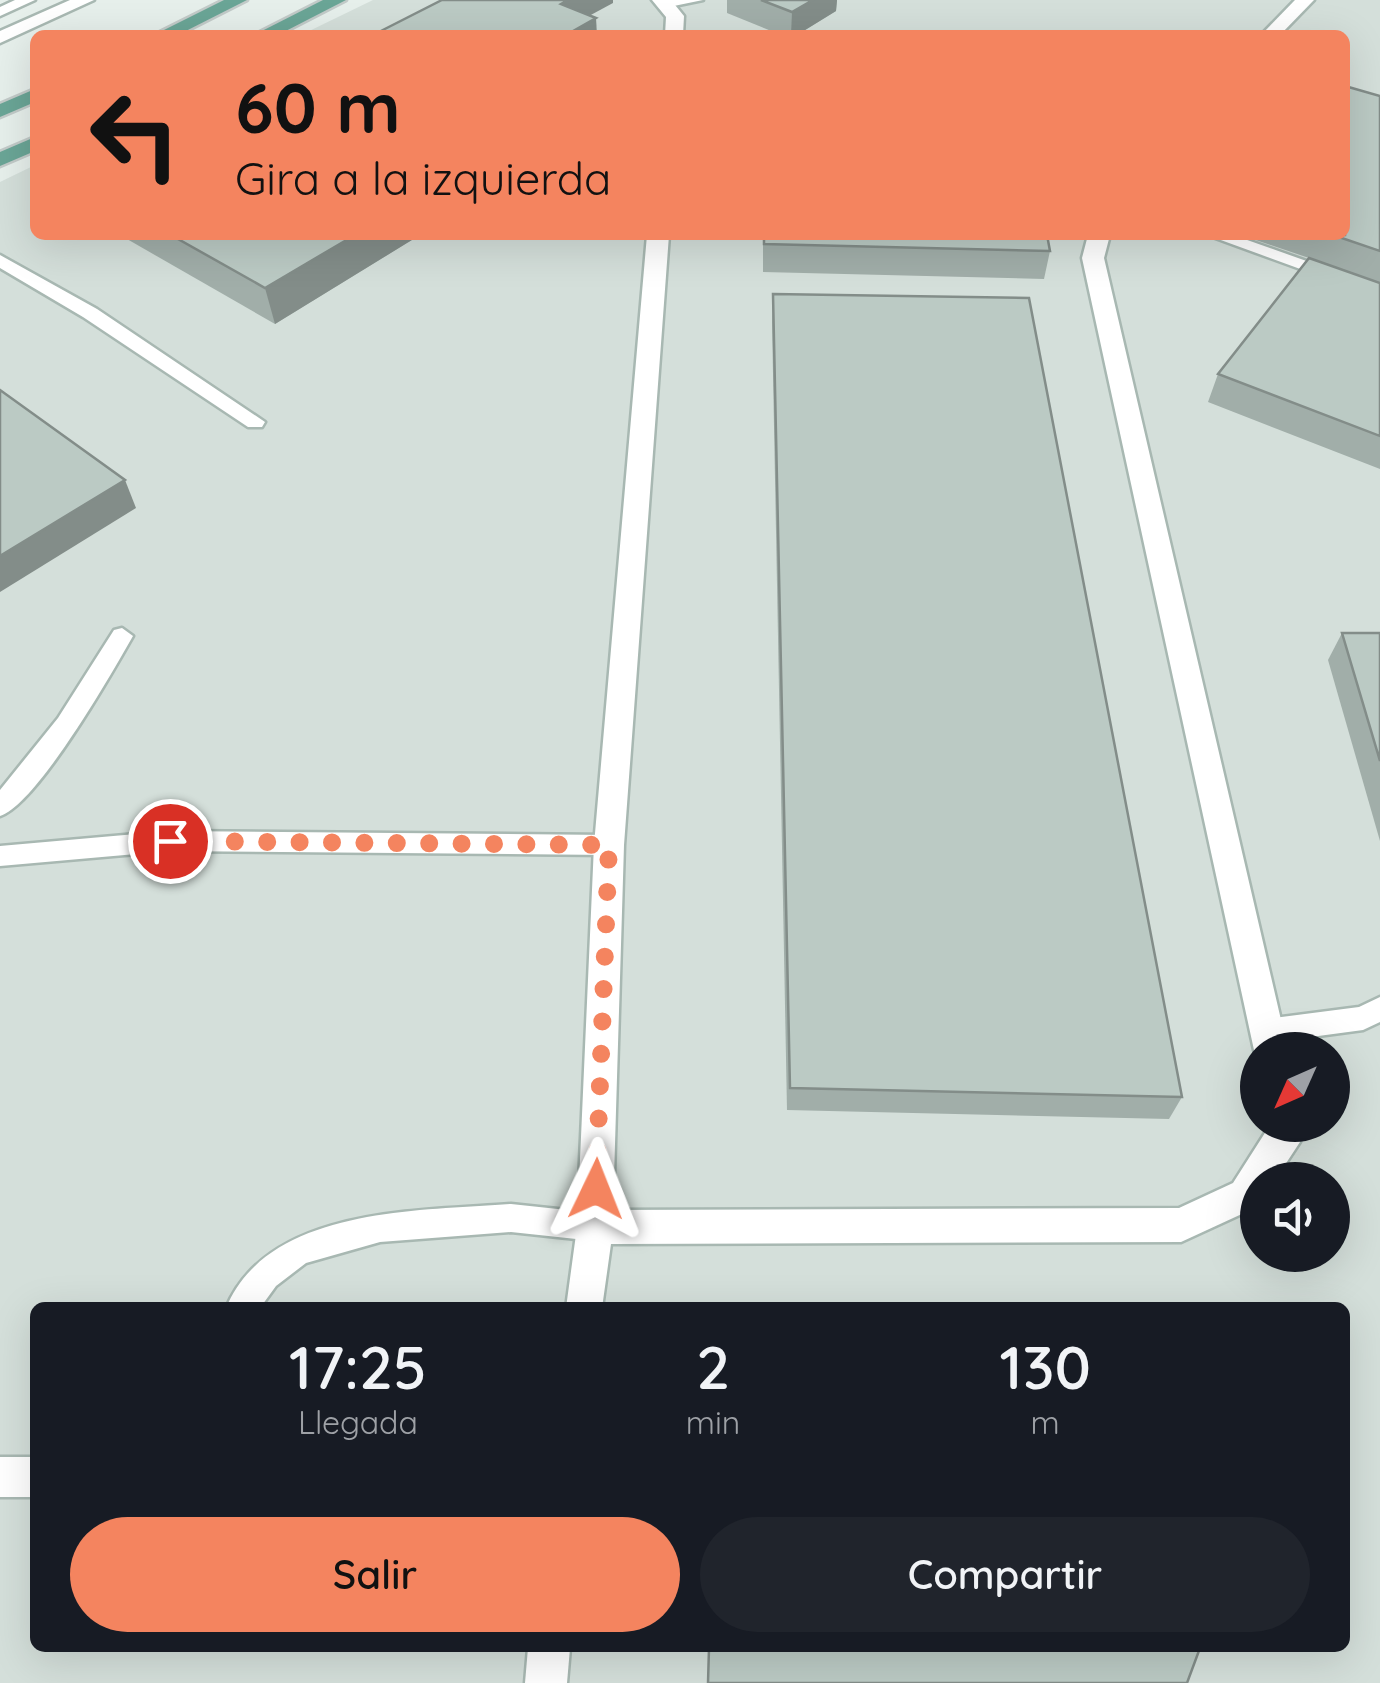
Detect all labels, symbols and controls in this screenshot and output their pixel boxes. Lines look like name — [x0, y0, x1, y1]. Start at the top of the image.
text: 60 m — [235, 63, 401, 151]
icon: left — [70, 70, 200, 200]
text: Gira a la izquierda — [235, 150, 611, 206]
pin — [128, 799, 213, 884]
icon: arrive — [143, 814, 198, 869]
north arrow — [1240, 1032, 1350, 1142]
map controls — [1240, 1032, 1350, 1272]
position arrow — [544, 1137, 648, 1241]
button: sound — [1240, 1162, 1350, 1272]
text: 17:25 — [289, 1329, 427, 1404]
text: 2 — [696, 1329, 730, 1404]
text: 130 — [999, 1329, 1091, 1404]
text: Llegada — [298, 1402, 418, 1442]
text: min — [686, 1402, 740, 1442]
text: m — [1031, 1402, 1060, 1442]
button: Salir — [70, 1517, 680, 1632]
button: Compartir — [700, 1517, 1310, 1632]

